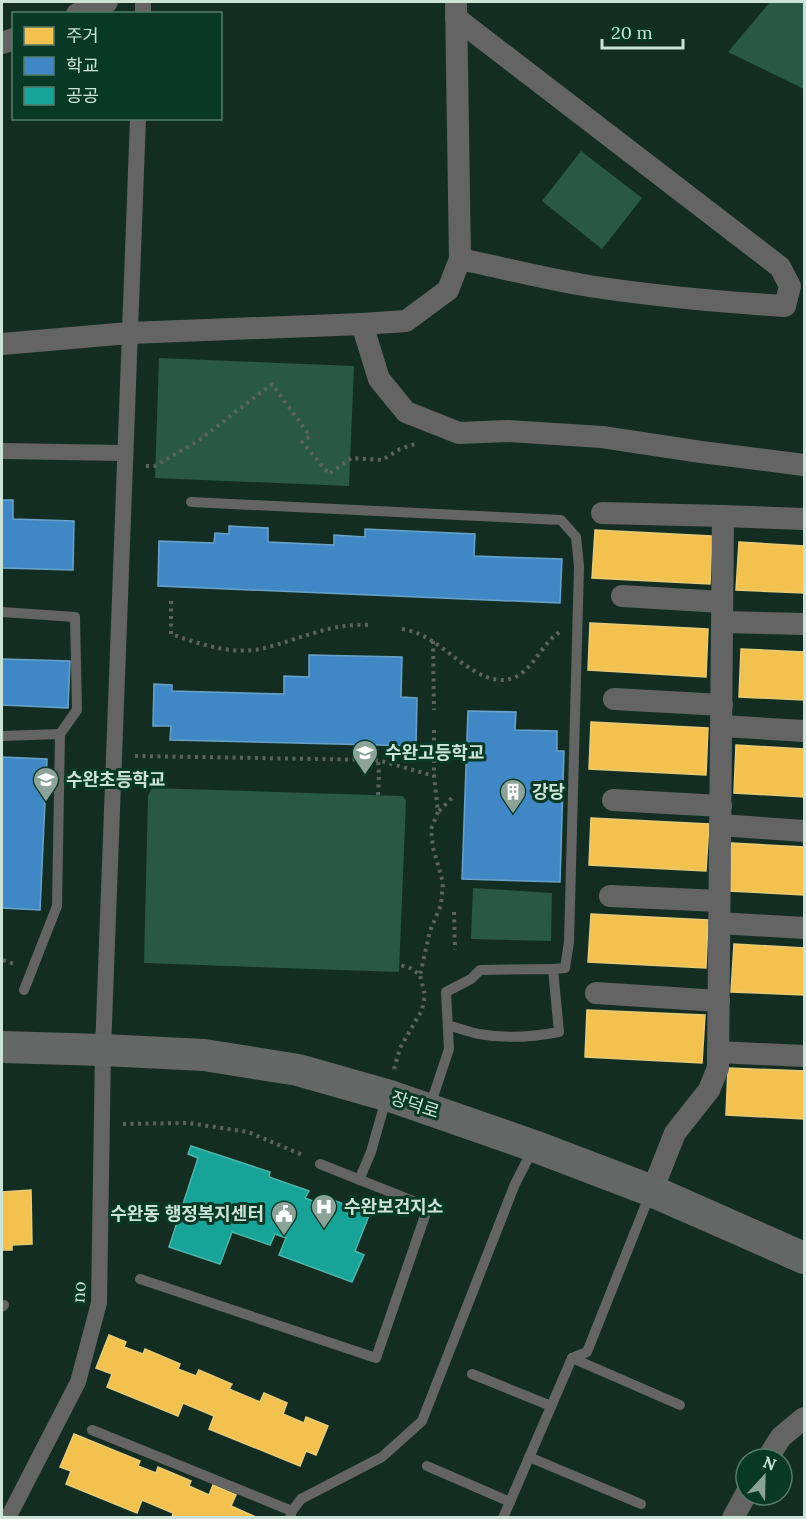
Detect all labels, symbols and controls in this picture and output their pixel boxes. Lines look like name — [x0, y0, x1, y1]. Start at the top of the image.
legend — [12, 12, 222, 120]
scale bar — [602, 12, 683, 50]
text: 20 m — [611, 21, 653, 44]
text: 주거 — [66, 24, 99, 47]
text: 학교 — [66, 54, 99, 77]
text: 공공 — [66, 84, 99, 107]
school or university icon: 수완고등학교 — [350, 738, 380, 776]
place label: 수완고등학교 — [385, 741, 484, 764]
school or university icon: 수완초등학교 — [31, 765, 61, 803]
place label: 수완초등학교 — [66, 768, 165, 791]
building icon: 강당 — [498, 777, 528, 815]
place label: 강당 — [532, 780, 565, 803]
street label: 장덕로 — [388, 1086, 442, 1123]
hospital icon: 수완보건지소 — [309, 1192, 339, 1230]
place label: 수완보건지소 — [344, 1195, 443, 1218]
public building icon: 수완동 행정복지센터 — [269, 1199, 299, 1237]
place label: 수완동 행정복지센터 — [110, 1202, 264, 1225]
street label: no — [66, 1280, 91, 1303]
north arrow — [734, 1447, 794, 1507]
text: N — [760, 1452, 779, 1475]

